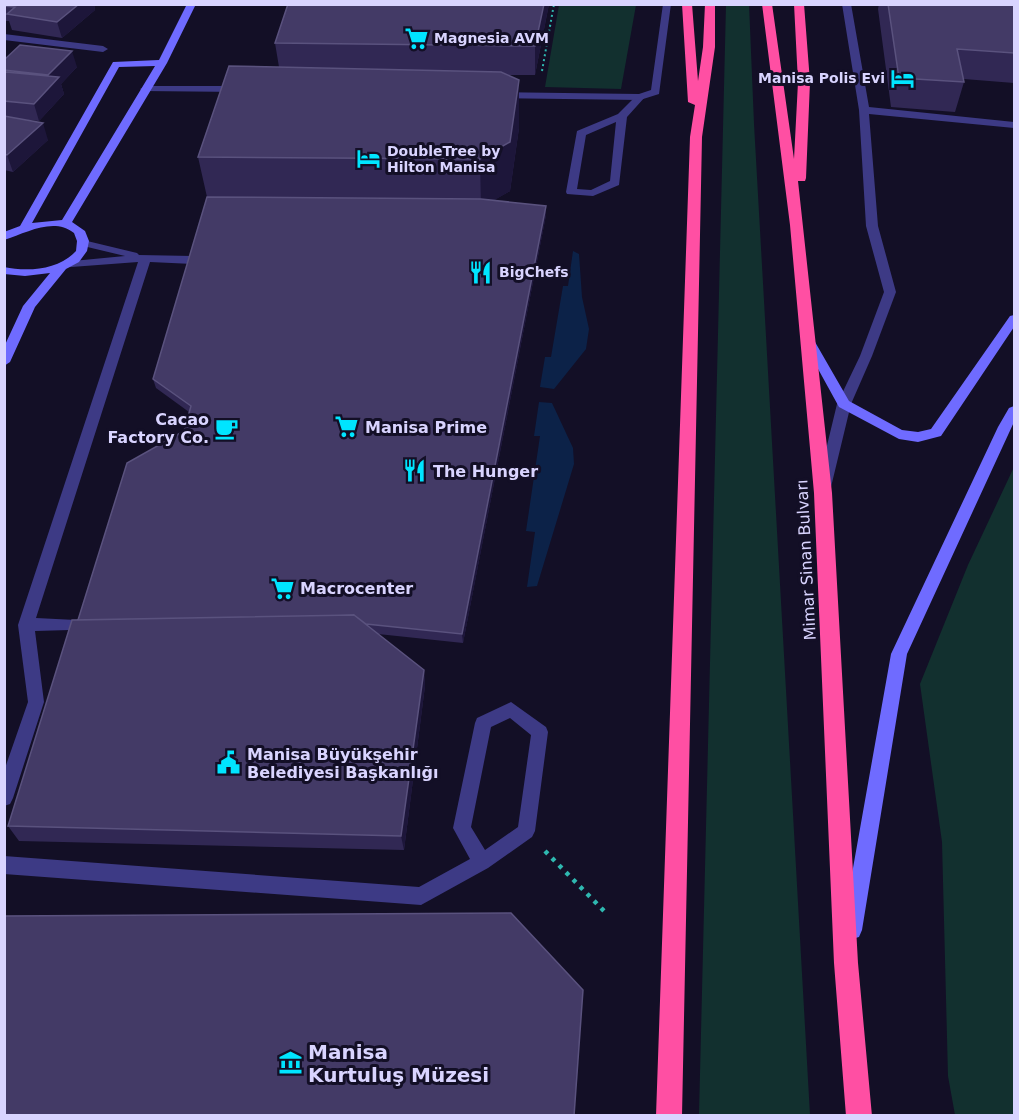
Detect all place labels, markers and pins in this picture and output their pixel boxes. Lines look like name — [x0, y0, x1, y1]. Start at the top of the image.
supermarket icon: Magnesia AVM — [403, 25, 429, 51]
place label: Magnesia AVM — [434, 30, 549, 46]
hotel icon: Manisa Polis Evi — [890, 65, 916, 91]
place label: Manisa Polis Evi — [758, 70, 885, 86]
place label: DoubleTree by Hilton Manisa — [387, 143, 500, 175]
hotel icon: DoubleTree by Hilton Manisa — [356, 146, 382, 172]
restaurant icon: BigChefs — [468, 259, 494, 285]
place label: BigChefs — [499, 264, 569, 280]
place label: Cacao Factory Co. — [107, 410, 209, 447]
supermarket icon: Manisa Prime — [334, 414, 360, 440]
cafe icon: Cacao Factory Co. — [214, 415, 240, 441]
place label: Manisa Prime — [365, 418, 487, 437]
restaurant icon: The Hunger — [402, 458, 428, 484]
place label: The Hunger — [433, 462, 538, 481]
supermarket icon: Macrocenter — [269, 575, 295, 601]
place label: Macrocenter — [300, 579, 413, 598]
place label: Manisa Büyükşehir Belediyesi Başkanlığı — [247, 745, 438, 782]
public building icon: Manisa Büyükşehir Belediyesi Başkanlığı — [216, 750, 242, 776]
place label: Manisa Kurtuluş Müzesi — [308, 1040, 489, 1087]
museum icon: Manisa Kurtuluş Müzesi — [277, 1050, 303, 1076]

